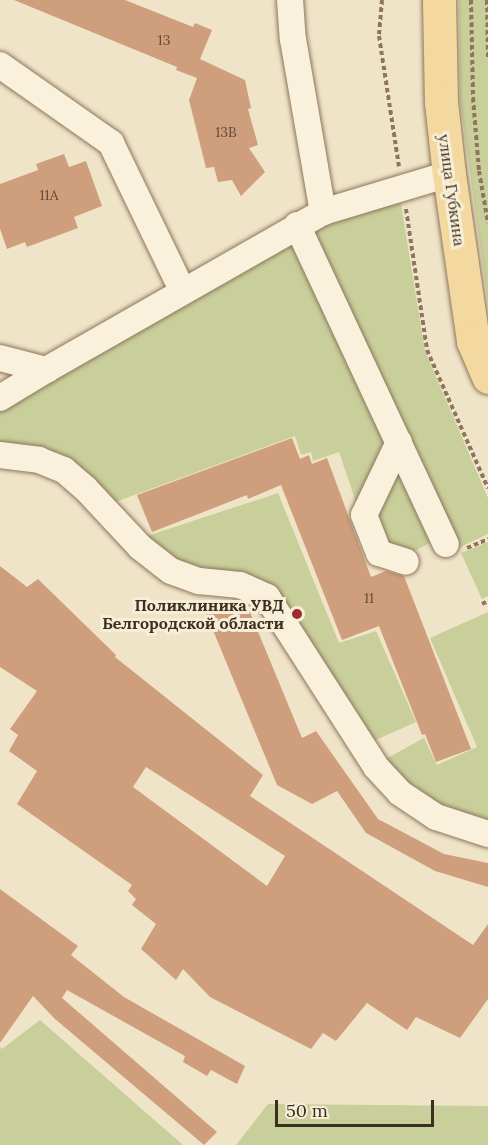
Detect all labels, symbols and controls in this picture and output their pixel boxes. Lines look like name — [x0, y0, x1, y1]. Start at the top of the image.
house number: 13 — [158, 32, 170, 48]
house number: 13В — [215, 124, 237, 140]
street label: улица Губкина — [435, 133, 469, 247]
house number: 11А — [39, 187, 59, 203]
house number: 11 — [364, 590, 374, 606]
place label: Поликлиника УВД Белгородской области — [102, 595, 284, 633]
marker: Поликлиника УВД Белгородской области — [288, 605, 306, 623]
scale bar — [278, 1088, 437, 1126]
text: 50 m — [286, 1099, 328, 1122]

